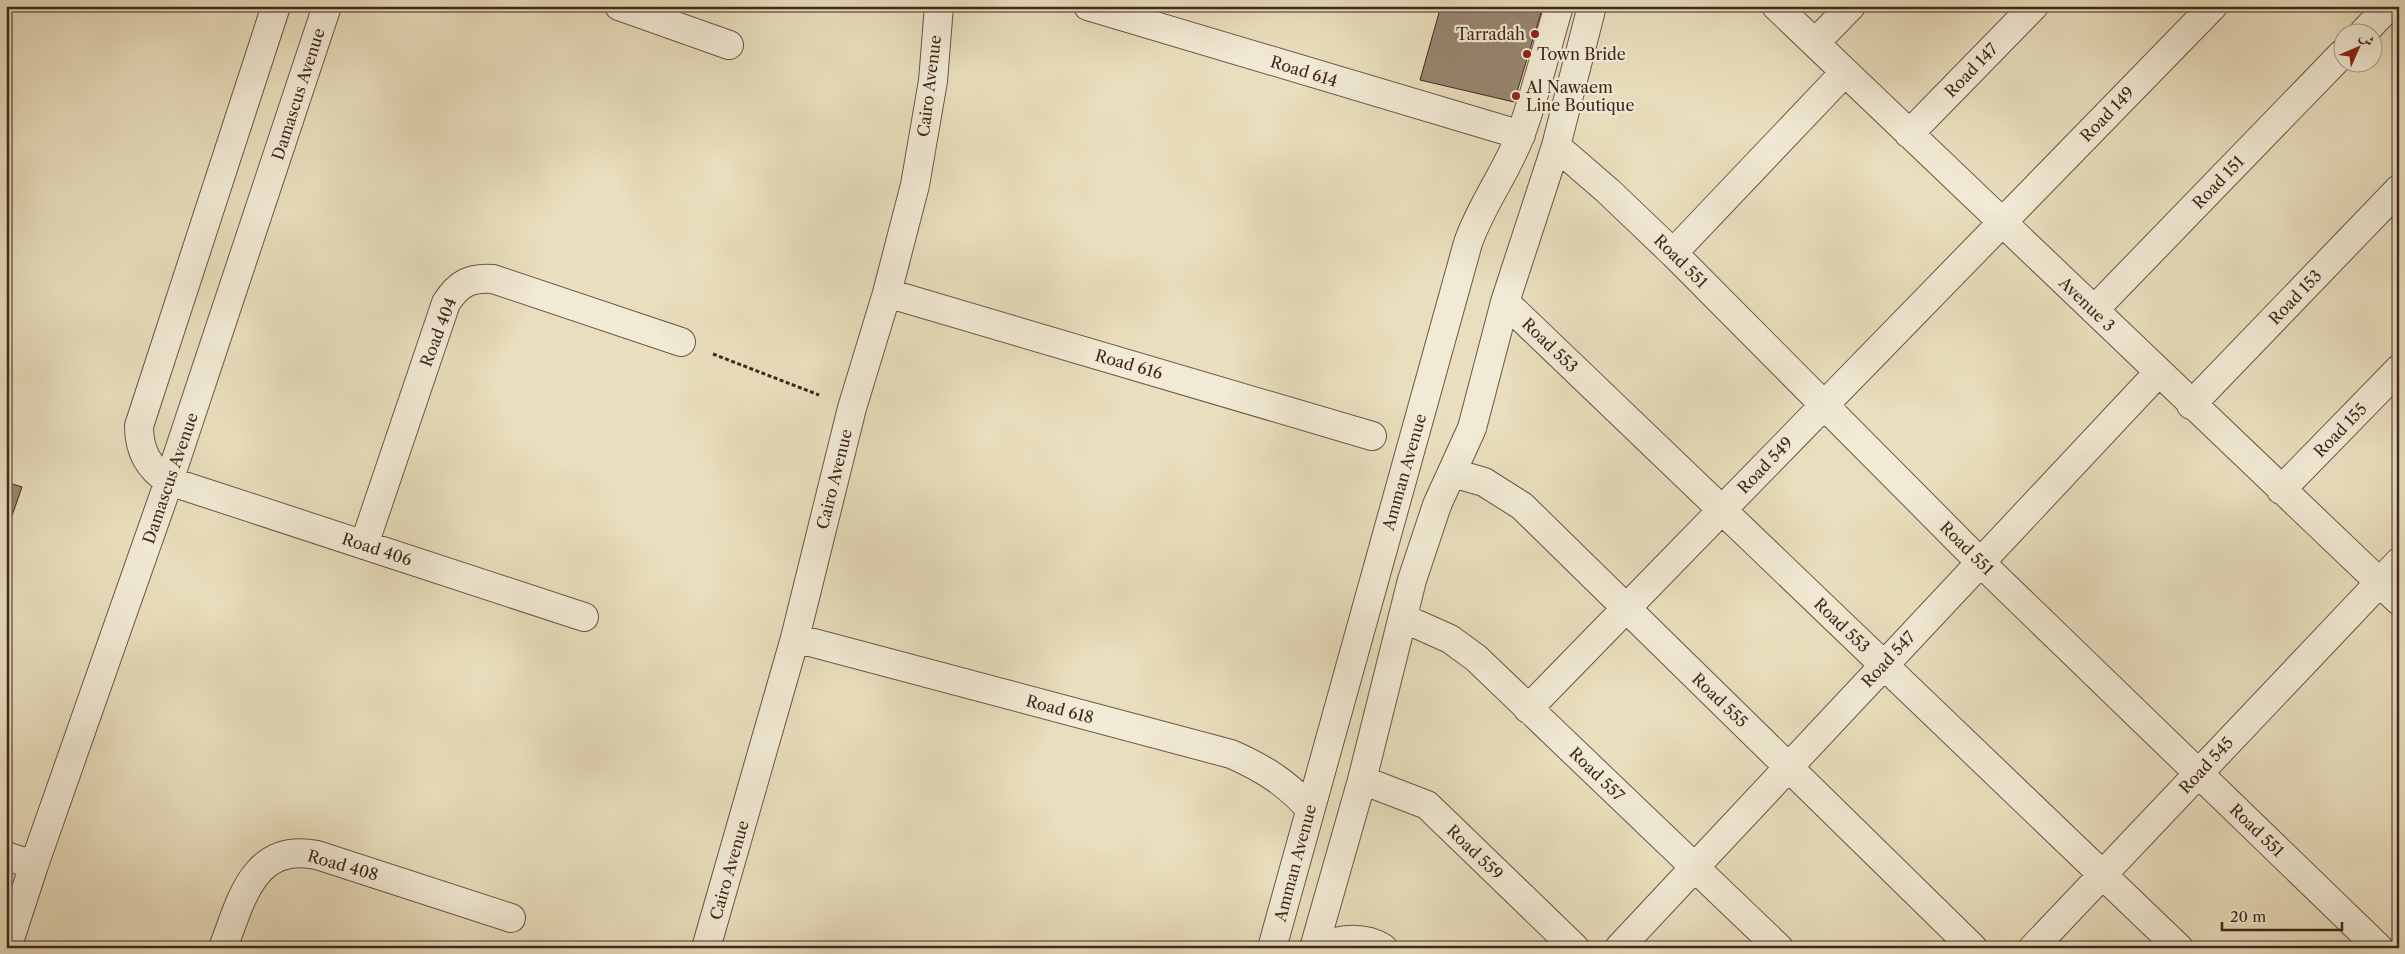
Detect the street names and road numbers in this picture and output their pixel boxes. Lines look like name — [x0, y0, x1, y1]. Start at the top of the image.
street label: Damascus Avenue — [267, 26, 329, 162]
street label: Cairo Avenue — [913, 34, 945, 138]
street label: Road 147 — [1940, 39, 2002, 101]
street label: Road 614 — [1268, 51, 1340, 91]
street label: Road 149 — [2076, 82, 2138, 146]
street label: Road 151 — [2188, 151, 2248, 213]
street label: Road 551 — [1650, 230, 1712, 292]
street label: Road 153 — [2264, 266, 2326, 328]
street label: Avenue 3 — [2054, 272, 2119, 335]
street label: Road 404 — [416, 295, 460, 369]
street label: Road 553 — [1518, 313, 1582, 377]
street label: Road 616 — [1093, 345, 1165, 383]
street label: Road 155 — [2309, 399, 2371, 461]
street label: Damascus Avenue — [138, 410, 202, 546]
street label: Amman Avenue — [1377, 411, 1430, 534]
street label: Cairo Avenue — [812, 427, 856, 531]
street label: Road 549 — [1733, 432, 1797, 498]
street label: Road 551 — [1936, 517, 1998, 579]
street label: Road 406 — [339, 528, 415, 570]
street label: Road 553 — [1810, 593, 1874, 657]
street label: Road 547 — [1857, 627, 1919, 691]
street label: Road 555 — [1688, 669, 1752, 731]
street label: Road 618 — [1024, 690, 1096, 728]
street label: Road 545 — [2175, 732, 2237, 798]
street label: Road 557 — [1565, 743, 1629, 805]
street label: Road 551 — [2226, 799, 2289, 861]
street label: Amman Avenue — [1269, 802, 1320, 925]
street label: Cairo Avenue — [705, 818, 753, 922]
street label: Road 559 — [1443, 820, 1507, 884]
street label: Road 408 — [305, 845, 381, 885]

